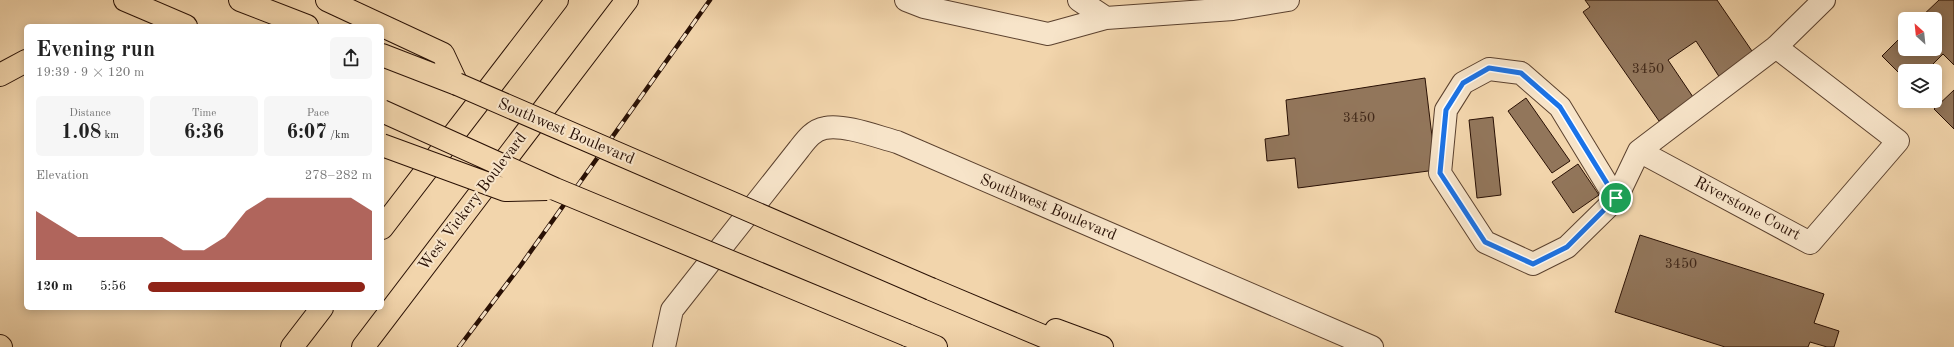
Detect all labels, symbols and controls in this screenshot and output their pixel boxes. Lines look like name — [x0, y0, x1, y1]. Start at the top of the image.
north arrow — [1898, 12, 1942, 56]
map controls — [1898, 12, 1942, 108]
button: share — [330, 37, 372, 79]
text: Evening run — [36, 39, 155, 61]
house number: 3450 — [1632, 62, 1664, 76]
button: layers — [1898, 64, 1942, 108]
text: 19:39 · 9 × 120 m — [36, 66, 144, 79]
street label: Southwest Boulevard — [495, 96, 637, 168]
text: Distance — [69, 108, 111, 119]
text: Time — [192, 108, 216, 119]
text: Pace — [307, 108, 329, 119]
house number: 3450 — [1343, 111, 1375, 125]
text: 1.08 — [61, 123, 101, 143]
text: 6:36 — [184, 123, 224, 143]
text: 6:07 — [287, 123, 327, 143]
text: km — [101, 130, 119, 141]
text: /km — [327, 130, 349, 141]
street label: West Vickery Boulevard — [416, 130, 530, 274]
text: Elevation — [36, 169, 89, 182]
text: 278–282 m — [305, 169, 372, 182]
street label: Southwest Boulevard — [977, 172, 1119, 244]
street label: Riverstone Court — [1691, 174, 1803, 244]
pin — [1599, 181, 1633, 215]
icon: arrive — [1605, 187, 1627, 209]
house number: 3450 — [1665, 257, 1697, 271]
text: 120 m — [36, 280, 73, 293]
text: 5:56 — [100, 280, 126, 293]

